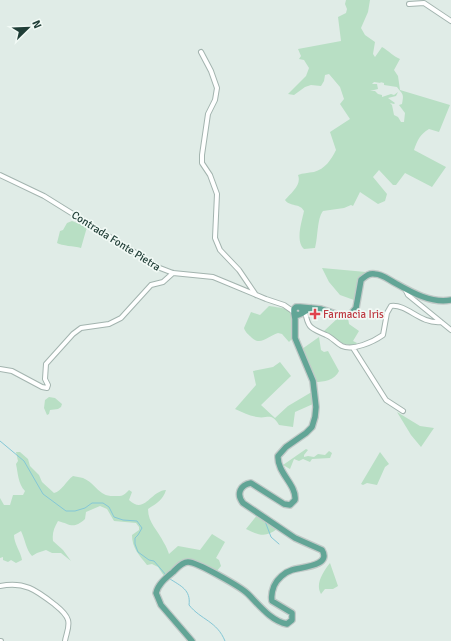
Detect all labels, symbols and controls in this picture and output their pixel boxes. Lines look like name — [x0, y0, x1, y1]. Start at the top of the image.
north arrow — [8, 8, 48, 48]
text: N — [29, 18, 44, 30]
street label: Contrada Fonte Pietra — [69, 208, 163, 274]
place label: Farmacia Iris — [323, 308, 384, 321]
marker: Farmacia Iris — [310, 309, 320, 319]

